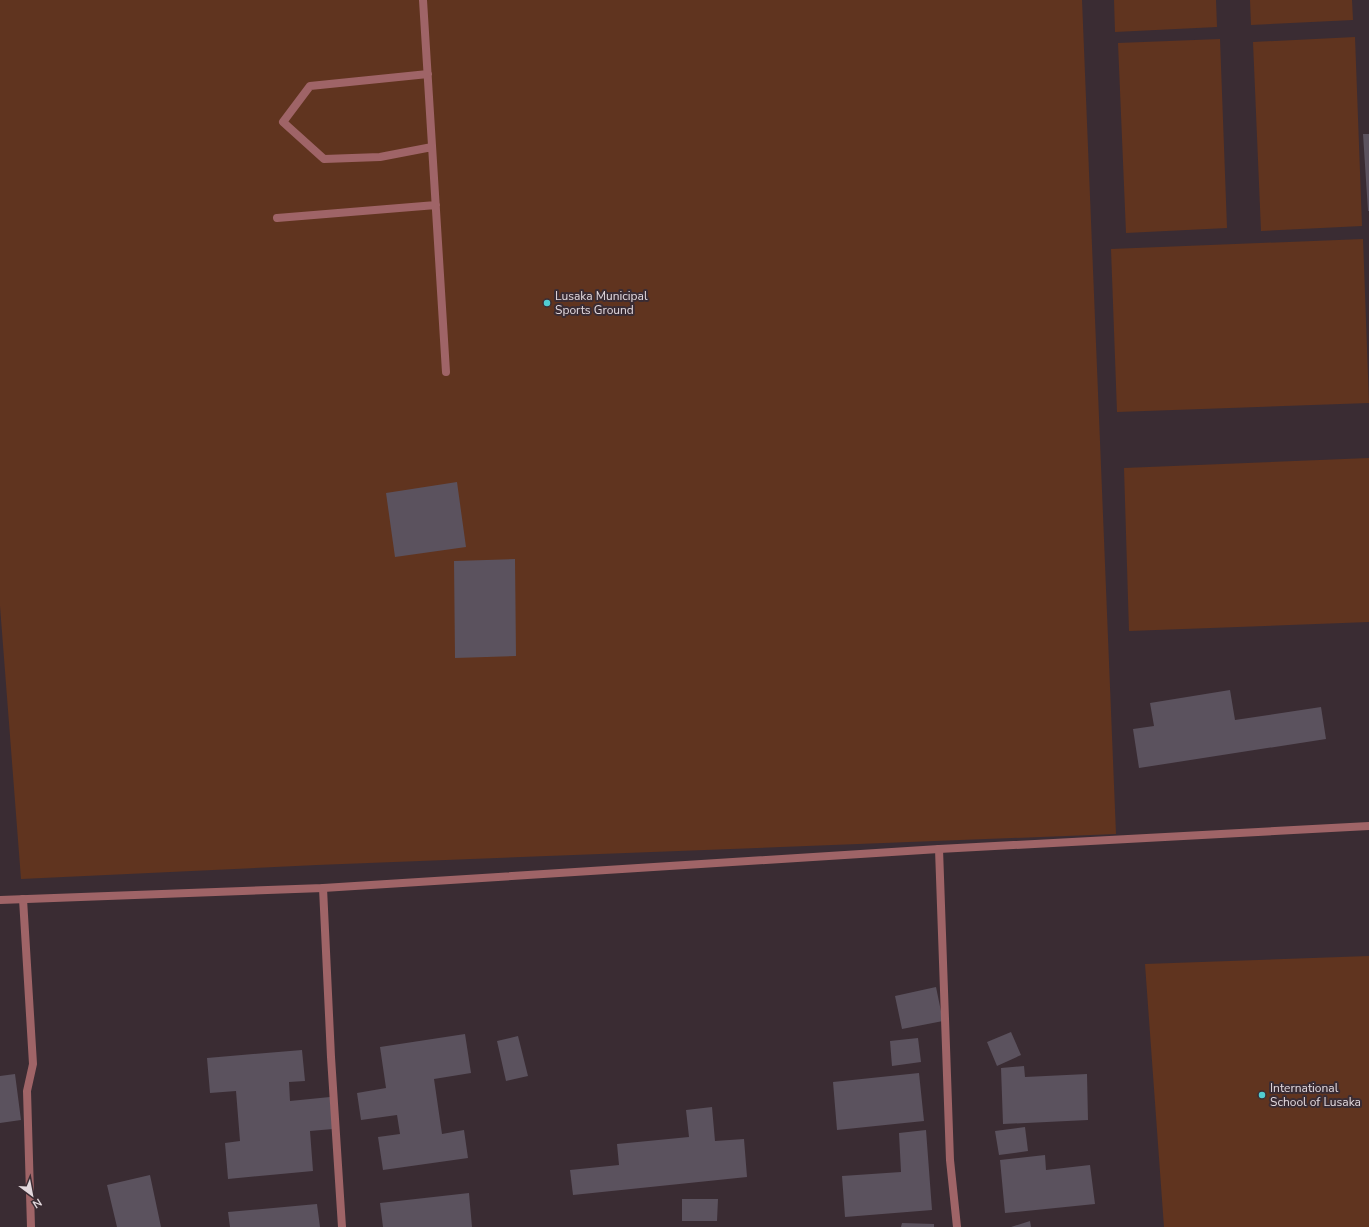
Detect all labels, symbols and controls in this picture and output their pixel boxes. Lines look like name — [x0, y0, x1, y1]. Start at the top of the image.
place label: Lusaka Municipal Sports Ground — [555, 288, 648, 318]
marker: Lusaka Municipal Sports Ground — [542, 298, 552, 308]
place label: International School of Lusaka — [1270, 1080, 1361, 1110]
marker: International School of Lusaka — [1257, 1090, 1267, 1100]
north arrow — [12, 1175, 52, 1215]
text: N — [30, 1195, 45, 1212]

